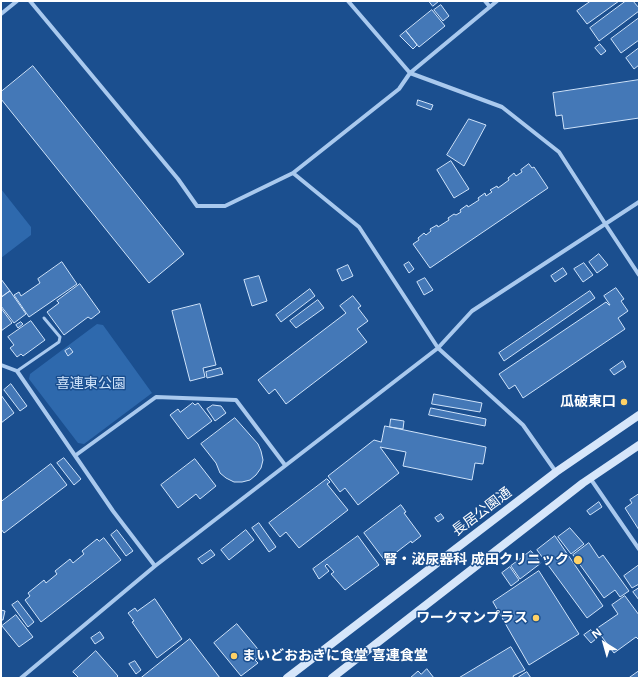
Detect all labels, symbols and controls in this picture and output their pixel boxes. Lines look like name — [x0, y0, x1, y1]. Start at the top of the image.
park label: 喜連東公園 — [56, 376, 126, 392]
place label: 瓜破東口 — [560, 394, 616, 410]
marker: 瓜破東口 — [619, 397, 629, 407]
street label: 長居公園通 — [449, 484, 515, 540]
place label: 腎・泌尿器科 成田クリニック — [383, 552, 569, 568]
marker: 腎・泌尿器科 成田クリニック — [572, 554, 584, 566]
place label: ワークマンプラス — [416, 610, 528, 626]
marker: ワークマンプラス — [531, 613, 541, 623]
north arrow — [584, 623, 624, 663]
text: N — [588, 624, 605, 642]
place label: まいどおおきに食堂 喜連食堂 — [242, 648, 428, 664]
marker: まいどおおきに食堂 喜連食堂 — [229, 651, 239, 661]

